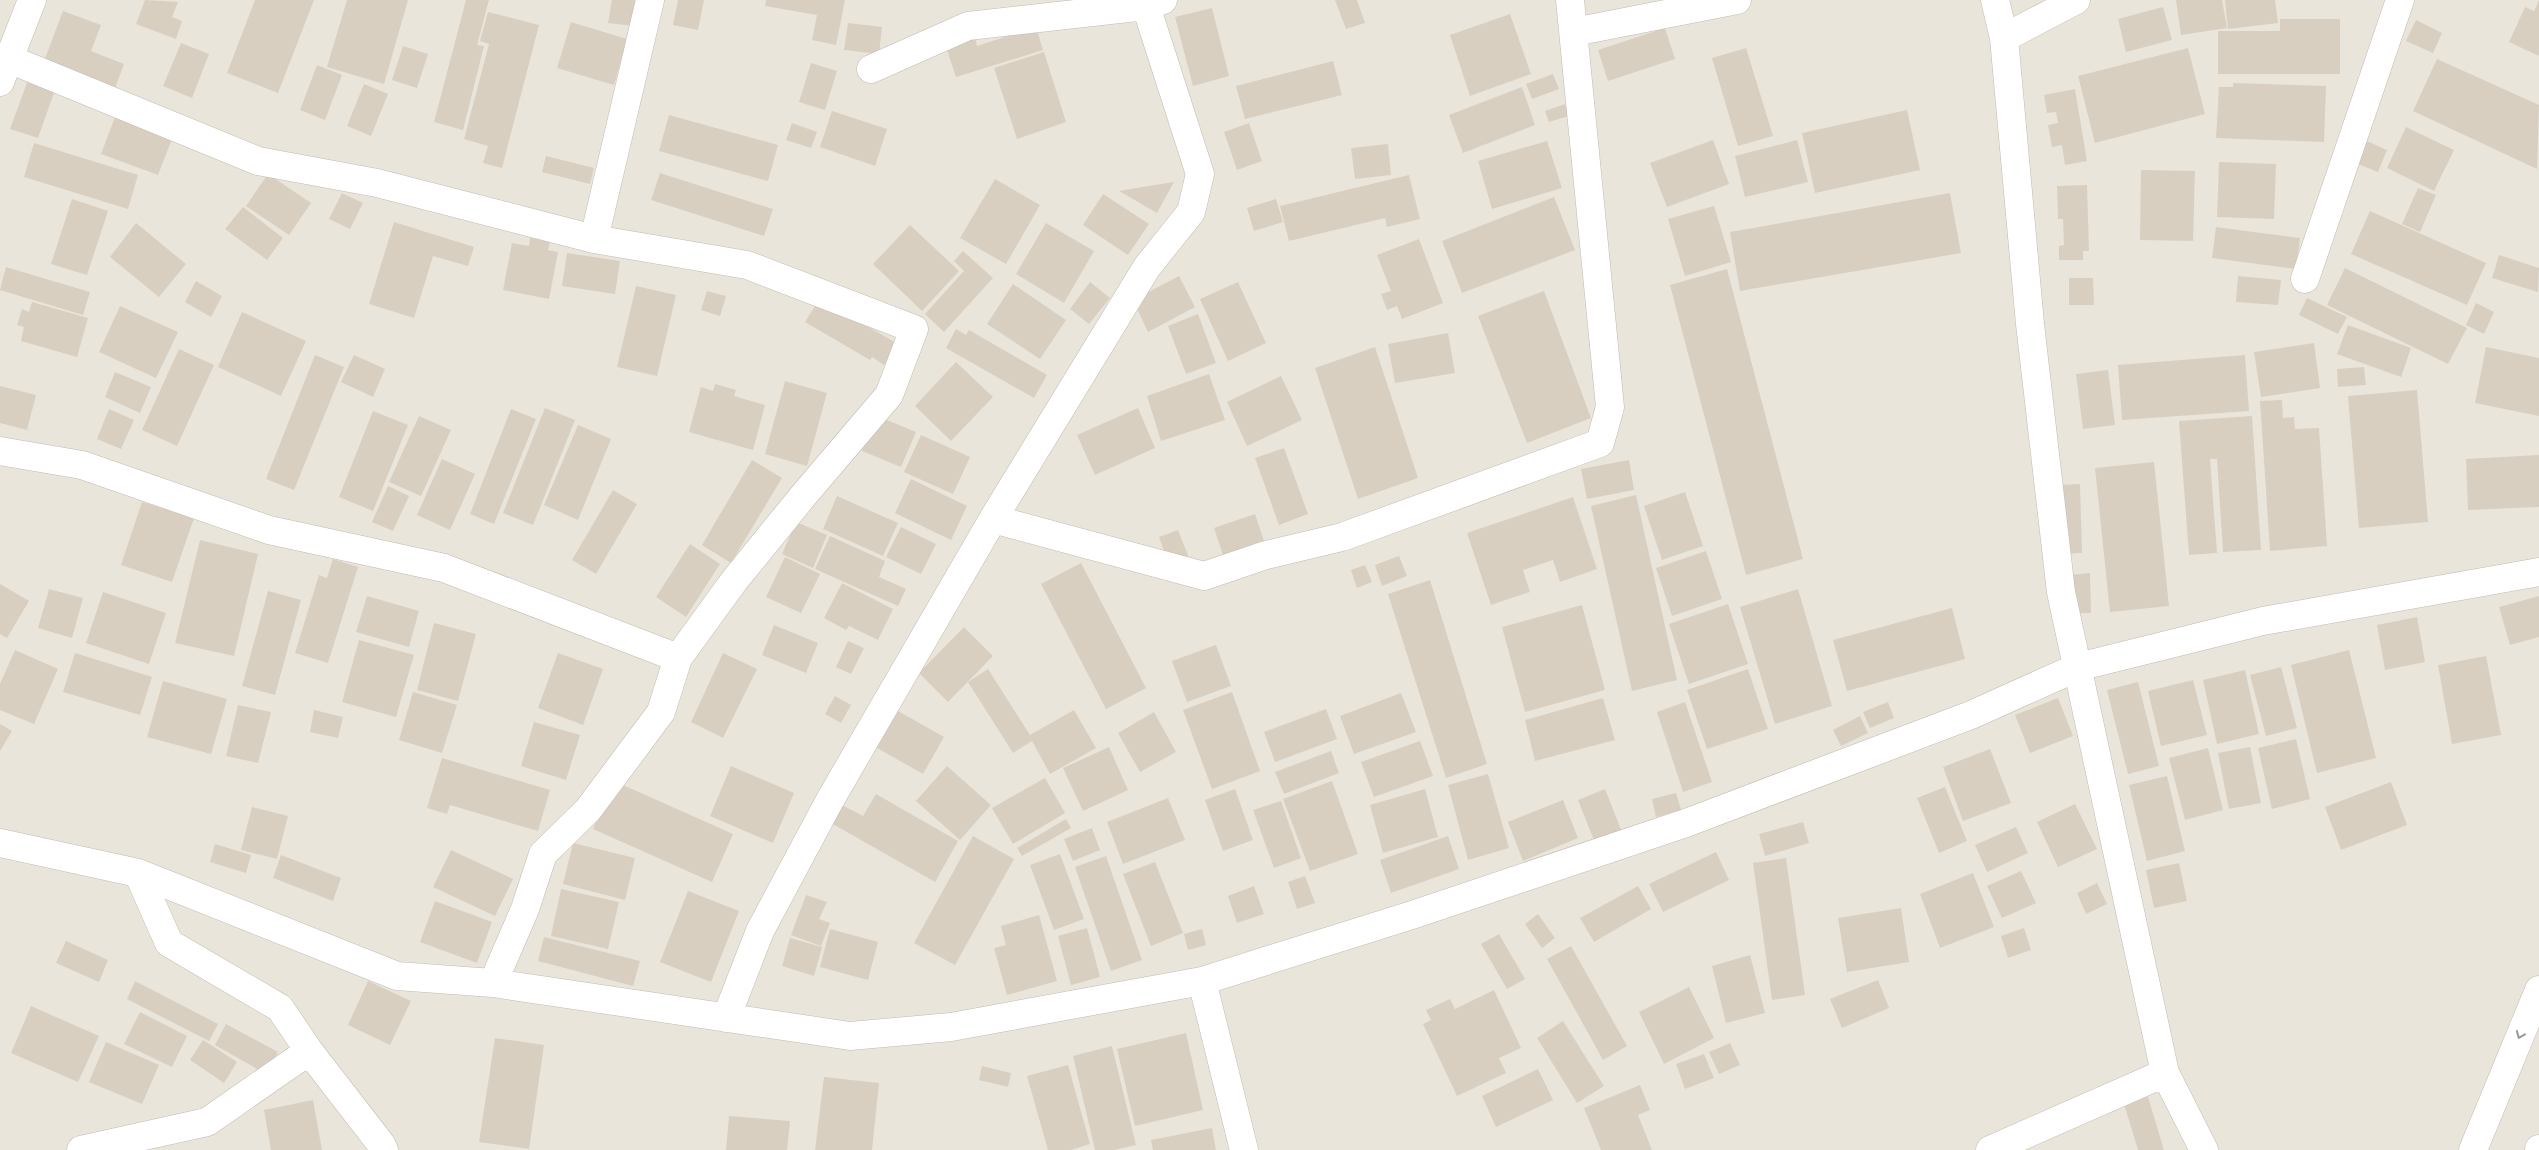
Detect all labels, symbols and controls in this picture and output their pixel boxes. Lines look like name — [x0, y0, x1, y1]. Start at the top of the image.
one-way arrow — [2516, 1030, 2527, 1039]

